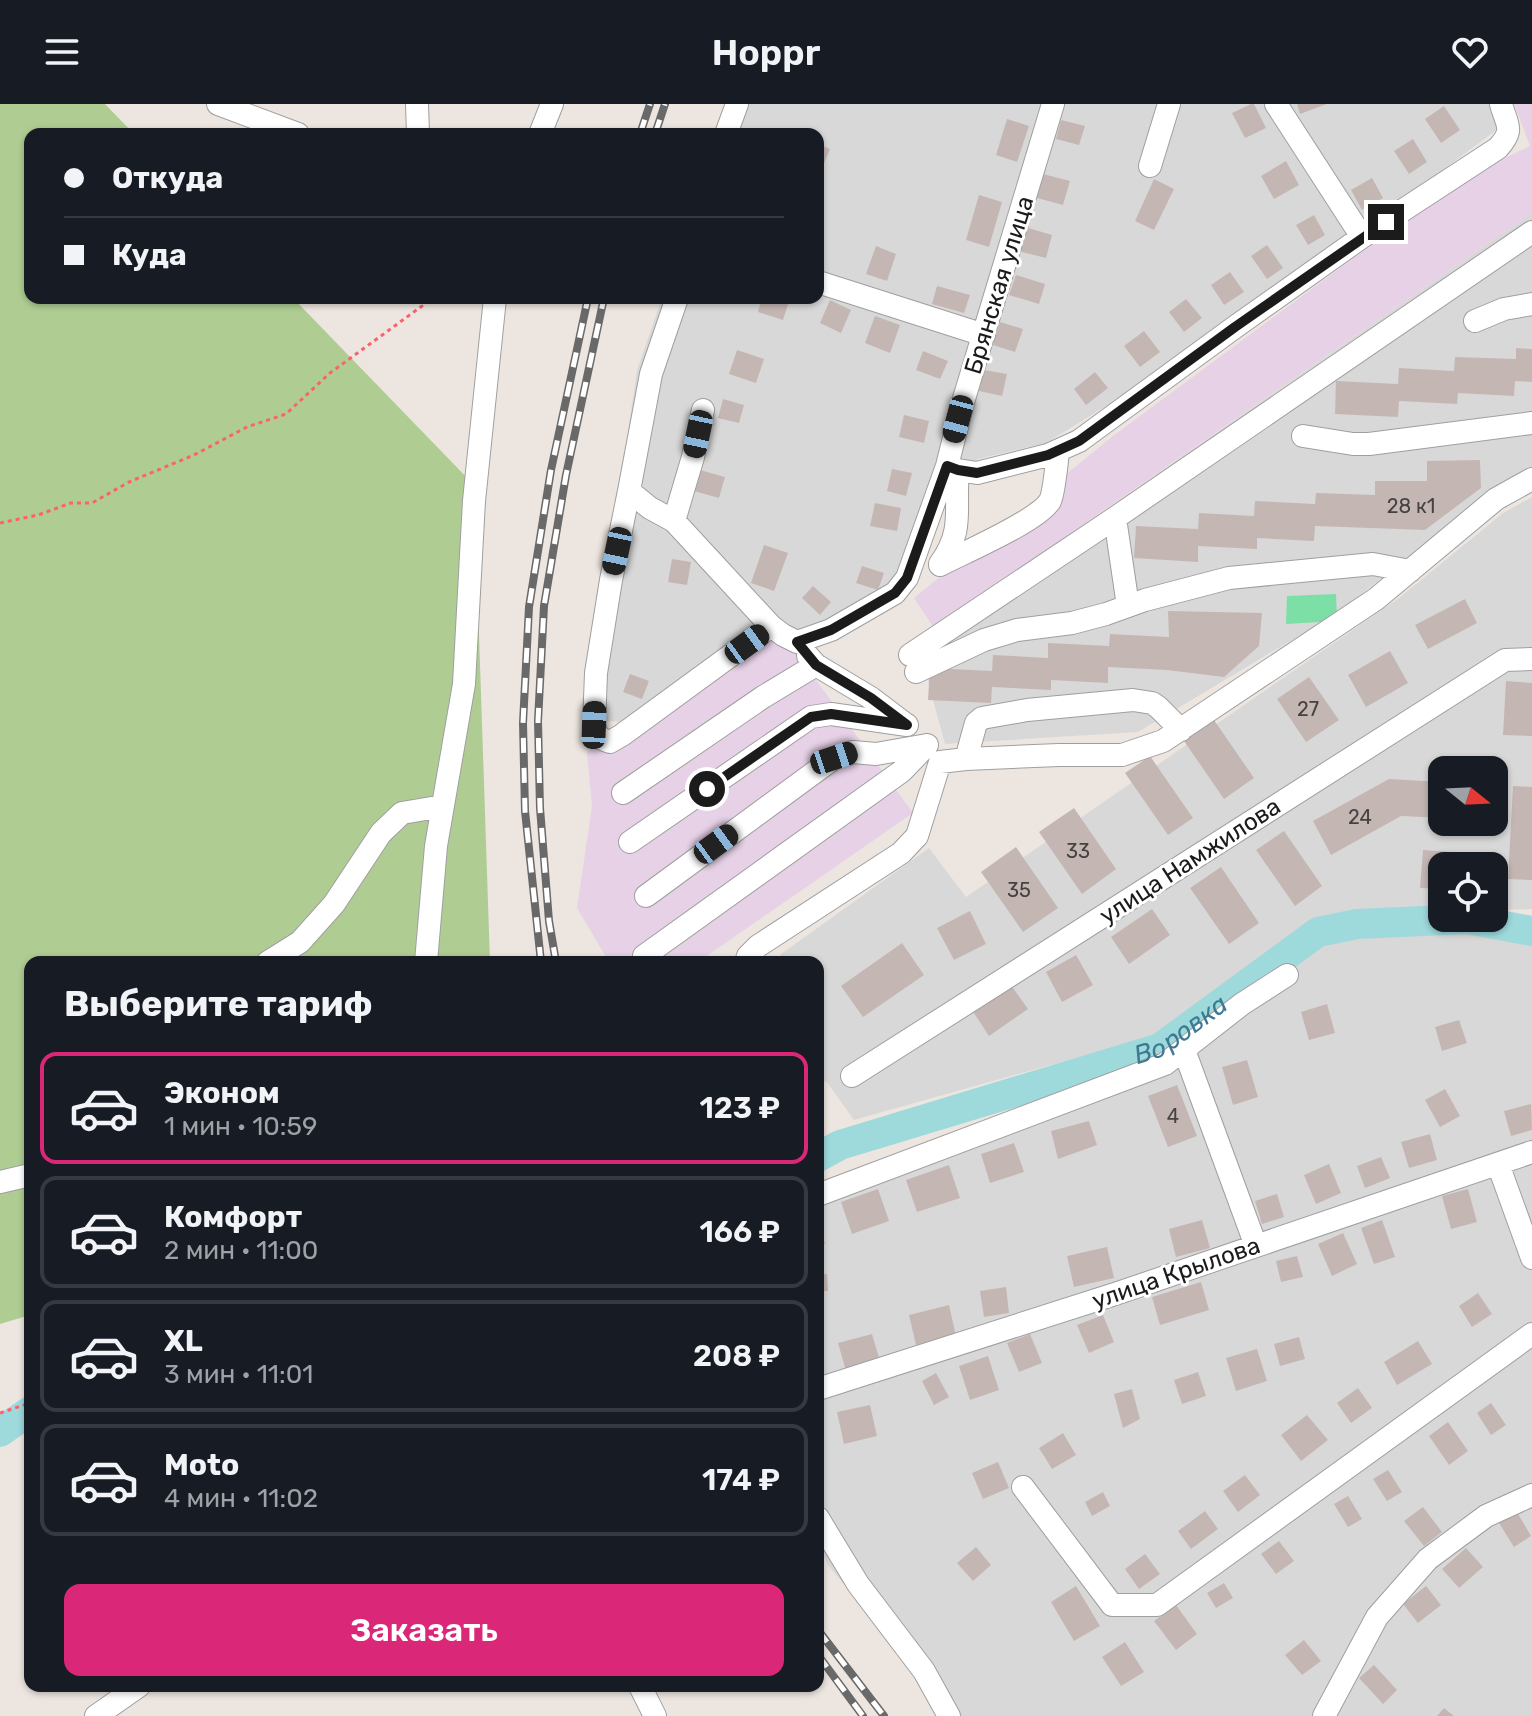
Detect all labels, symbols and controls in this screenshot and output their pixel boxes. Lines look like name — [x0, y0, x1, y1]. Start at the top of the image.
icon: menu — [40, 30, 84, 74]
icon: heart — [1448, 30, 1492, 74]
text: Hoppr — [712, 31, 820, 74]
text: Откуда — [112, 160, 223, 196]
street label: Брянская улица — [959, 193, 1039, 377]
route end — [1368, 204, 1404, 240]
text: Куда — [112, 237, 187, 273]
car — [940, 393, 976, 445]
car — [681, 408, 715, 460]
house number: 28 к1 — [1387, 494, 1435, 518]
car — [600, 525, 634, 577]
car — [721, 620, 773, 668]
house number: 27 — [1297, 697, 1319, 721]
car — [581, 701, 607, 749]
car — [807, 739, 861, 777]
north arrow — [1428, 756, 1508, 836]
map controls — [1428, 756, 1508, 932]
route start — [689, 771, 725, 807]
street label: улица Намжилова — [1094, 792, 1286, 930]
house number: 24 — [1348, 805, 1372, 829]
car — [690, 820, 742, 868]
house number: 33 — [1066, 839, 1090, 863]
button: locate — [1428, 852, 1508, 932]
house number: 35 — [1007, 878, 1031, 902]
text: Выберите тариф — [64, 982, 373, 1025]
water label: Воровка — [1130, 989, 1234, 1071]
icon: car — [68, 1072, 140, 1144]
text: Эконом — [164, 1075, 280, 1111]
text: 123 ₽ — [699, 1090, 780, 1126]
house number: 4 — [1167, 1104, 1179, 1128]
text: 1 мин · 10:59 — [164, 1111, 317, 1142]
icon: car — [68, 1196, 140, 1268]
text: Комфорт — [164, 1199, 302, 1235]
text: 166 ₽ — [699, 1214, 780, 1250]
street label: улица Крылова — [1088, 1231, 1264, 1315]
text: 2 мин · 11:00 — [164, 1235, 318, 1266]
icon: car — [68, 1320, 140, 1392]
text: XL — [164, 1323, 203, 1359]
text: 208 ₽ — [693, 1338, 780, 1374]
text: 3 мин · 11:01 — [164, 1359, 313, 1390]
icon: car — [68, 1444, 140, 1516]
text: Moto — [164, 1447, 239, 1483]
text: 174 ₽ — [702, 1462, 780, 1498]
text: 4 мин · 11:02 — [164, 1483, 318, 1514]
button: Заказать — [64, 1584, 784, 1676]

